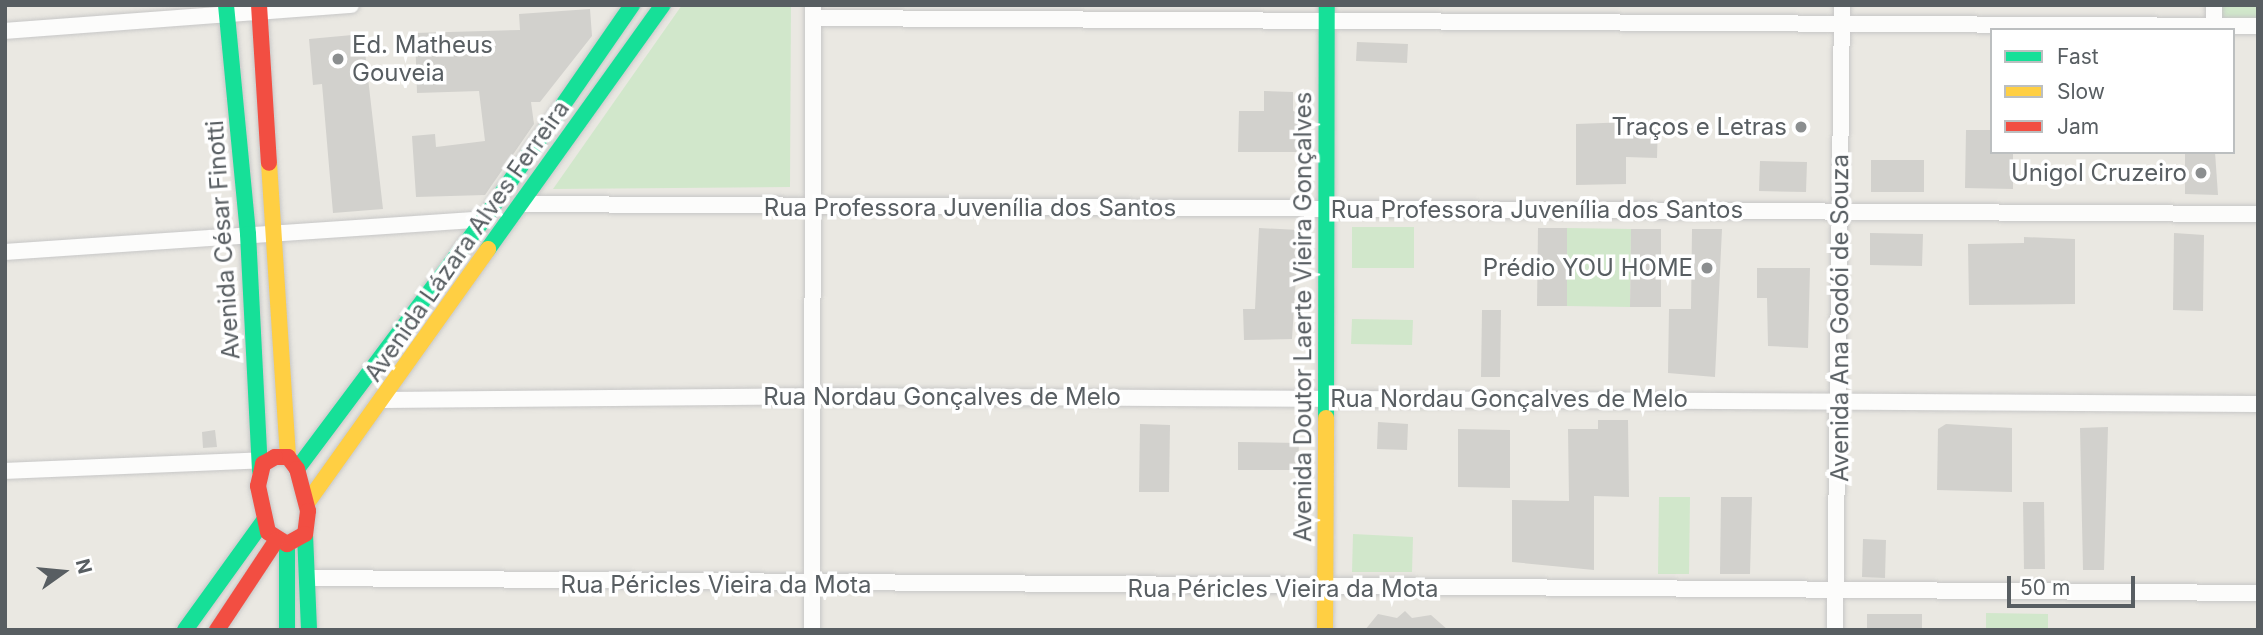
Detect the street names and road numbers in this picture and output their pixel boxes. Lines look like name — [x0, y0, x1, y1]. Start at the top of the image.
street label: Avenida Doutor Laerte Vieira Gonçalves — [1289, 92, 1317, 542]
street label: Avenida Lázara Alves Ferreira — [359, 95, 575, 387]
street label: Avenida César Finotti — [200, 119, 246, 361]
street label: Avenida Ana Godói de Souza — [1826, 154, 1854, 482]
street label: Rua Professora Juvenília dos Santos — [764, 194, 1176, 222]
street label: Rua Professora Juvenília dos Santos — [1331, 196, 1743, 224]
street label: Rua Nordau Gonçalves de Melo — [763, 383, 1121, 411]
street label: Rua Nordau Gonçalves de Melo — [1330, 385, 1688, 413]
street label: Rua Péricles Vieira da Mota — [560, 571, 872, 599]
street label: Rua Péricles Vieira da Mota — [1127, 575, 1439, 603]

